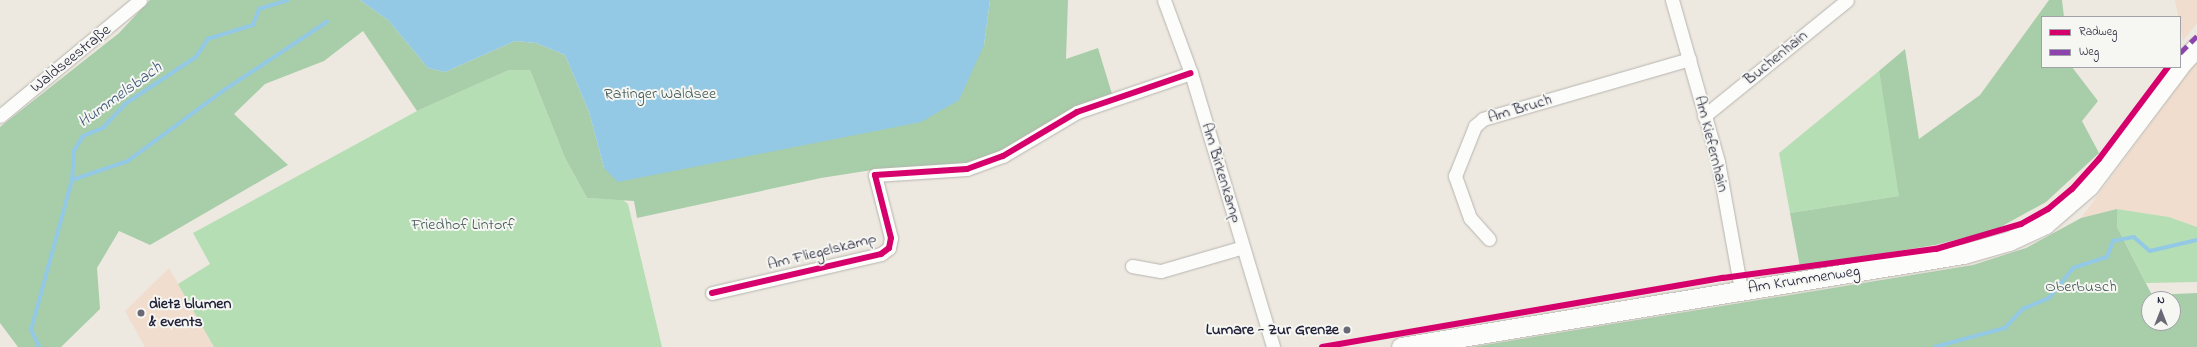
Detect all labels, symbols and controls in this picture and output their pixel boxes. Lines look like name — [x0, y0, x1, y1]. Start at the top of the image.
legend — [2041, 16, 2181, 68]
street label: Waldseestraße — [27, 21, 115, 97]
text: Radweg — [2079, 23, 2118, 41]
street label: Buchenhain — [1740, 26, 1812, 90]
text: Weg — [2079, 43, 2099, 61]
water label: Hummelsbach — [74, 58, 166, 132]
park label: Ratinger Waldsee — [604, 84, 716, 104]
street label: Am Bruch — [1486, 90, 1554, 128]
street label: Am Kiefernhain — [1690, 94, 1732, 194]
street label: Am Birkenkamp — [1197, 121, 1245, 225]
park label: Friedhof Lintorf — [411, 215, 515, 235]
street label: Am Fliegelskamp — [766, 229, 878, 275]
street label: Am Krummenweg — [1747, 262, 1861, 298]
park label: Oberbusch — [2045, 277, 2117, 297]
north arrow — [2141, 291, 2181, 331]
text: N — [2157, 292, 2165, 308]
place label: dietz blumen & events — [149, 294, 231, 332]
marker: dietz blumen & events — [136, 308, 146, 318]
place label: Lumare - Zur Grenze — [1206, 320, 1339, 340]
marker: Lumare - Zur Grenze — [1342, 325, 1352, 335]

